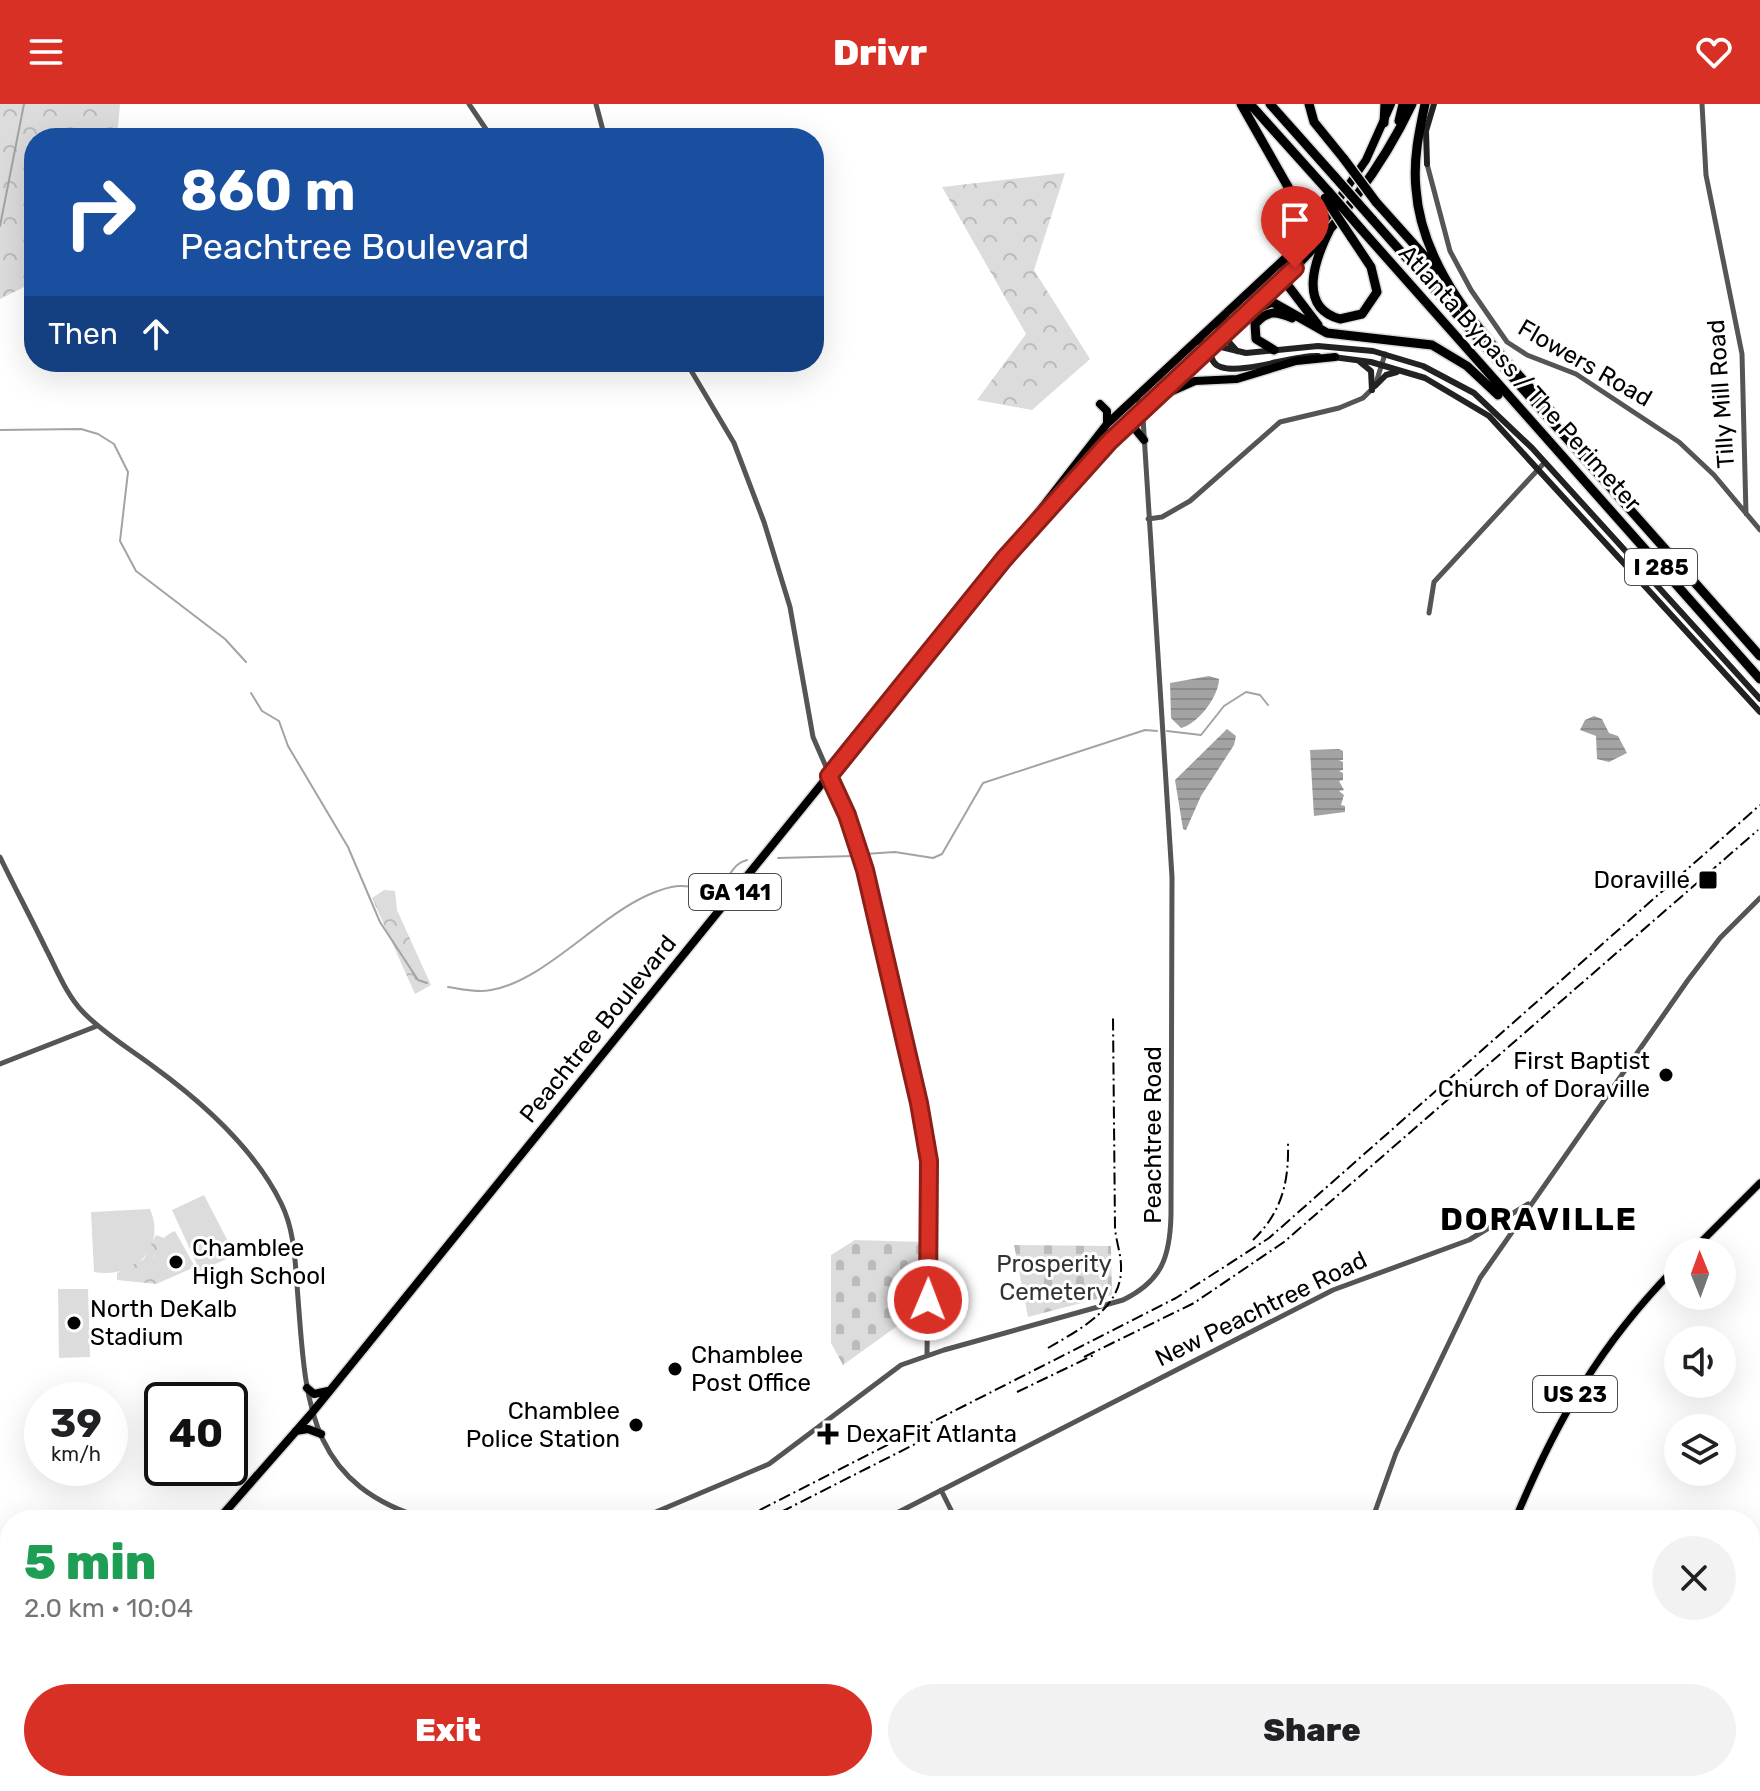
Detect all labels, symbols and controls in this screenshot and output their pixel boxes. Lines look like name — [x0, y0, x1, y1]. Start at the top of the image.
icon: menu — [24, 30, 68, 74]
icon: heart — [1692, 30, 1736, 74]
text: Drivr — [833, 31, 927, 74]
text: 860 m — [180, 158, 356, 224]
icon: right — [48, 160, 152, 264]
pin — [1261, 186, 1329, 268]
icon: arrive — [1273, 198, 1317, 242]
text: Peachtree Boulevard — [180, 225, 529, 268]
street label: Atlanta Bypass / The Perimeter — [1393, 239, 1647, 517]
icon: ahead — [134, 312, 178, 356]
street label: Flowers Road — [1513, 313, 1657, 413]
text: Then — [48, 316, 118, 352]
street label: Tilly Mill Road — [1702, 319, 1740, 469]
road number: I 285 — [1625, 549, 1697, 585]
place label: Doraville — [1594, 866, 1690, 894]
marker: Doraville — [1697, 869, 1719, 891]
road number: GA 141 — [689, 874, 781, 910]
street label: Peachtree Boulevard — [514, 930, 682, 1128]
street label: Peachtree Road — [1139, 1046, 1167, 1224]
place label: First Baptist Church of Doraville — [1438, 1047, 1650, 1103]
marker: First Baptist Church of Doraville — [1657, 1066, 1675, 1084]
district label: DORAVILLE — [1440, 1200, 1638, 1238]
place label: Chamblee High School — [192, 1234, 326, 1290]
north arrow — [1664, 1238, 1736, 1310]
map controls — [1664, 1238, 1736, 1486]
street label: New Peachtree Road — [1151, 1246, 1371, 1372]
park label: Prosperity Cemetery — [996, 1250, 1112, 1306]
marker: Chamblee High School — [167, 1253, 185, 1271]
position arrow — [886, 1258, 970, 1342]
place label: North DeKalb Stadium — [90, 1295, 237, 1351]
marker: North DeKalb Stadium — [65, 1314, 83, 1332]
button: sound — [1664, 1326, 1736, 1398]
place label: Chamblee Post Office — [691, 1341, 811, 1397]
marker: Chamblee Post Office — [666, 1360, 684, 1378]
road number: US 23 — [1533, 1376, 1617, 1412]
speed limit sign: 40 — [144, 1382, 248, 1486]
place label: Chamblee Police Station — [466, 1397, 620, 1453]
text: 39 — [50, 1400, 102, 1447]
button: layers — [1664, 1414, 1736, 1486]
marker: Chamblee Police Station — [627, 1416, 645, 1434]
place label: DexaFit Atlanta — [846, 1420, 1017, 1448]
marker: DexaFit Atlanta — [817, 1423, 839, 1445]
text: km/h — [51, 1442, 101, 1466]
text: 5 min — [24, 1534, 156, 1591]
button: close — [1652, 1536, 1736, 1620]
text: 2.0 km · 10:04 — [24, 1593, 193, 1624]
button: Exit — [24, 1684, 872, 1776]
button: Share — [888, 1684, 1736, 1776]

